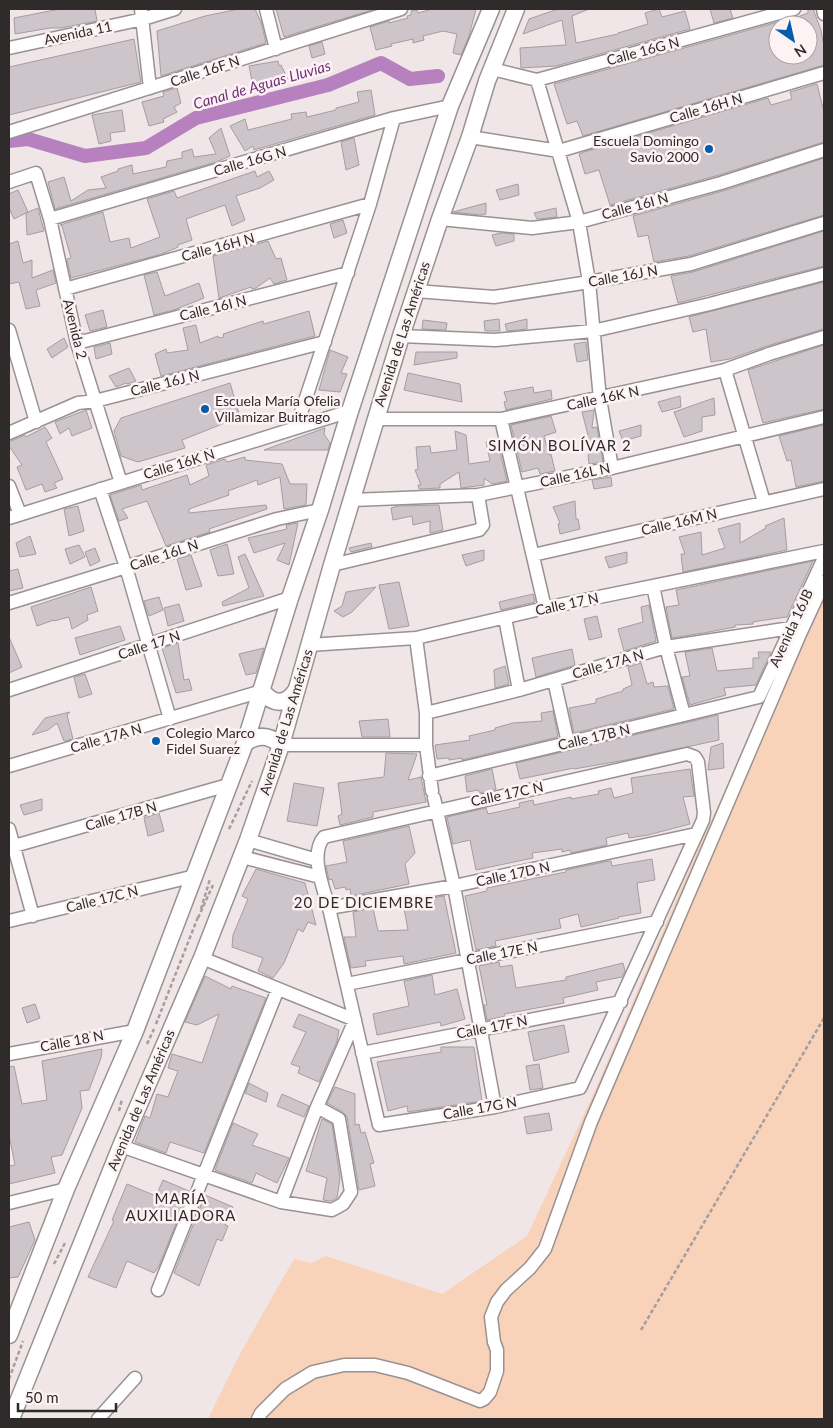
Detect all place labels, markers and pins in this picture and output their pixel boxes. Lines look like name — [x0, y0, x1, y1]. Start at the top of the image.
place label: Escuela Domingo Savio 2000 — [593, 132, 699, 165]
marker: Escuela Domingo Savio 2000 — [703, 143, 715, 155]
place label: Escuela María Ofelia Villamizar Buitrago — [215, 392, 340, 425]
marker: Escuela María Ofelia Villamizar Buitrago — [199, 403, 211, 415]
place label: Colegio Marco Fidel Suarez — [166, 724, 255, 757]
marker: Colegio Marco Fidel Suarez — [150, 735, 162, 747]

